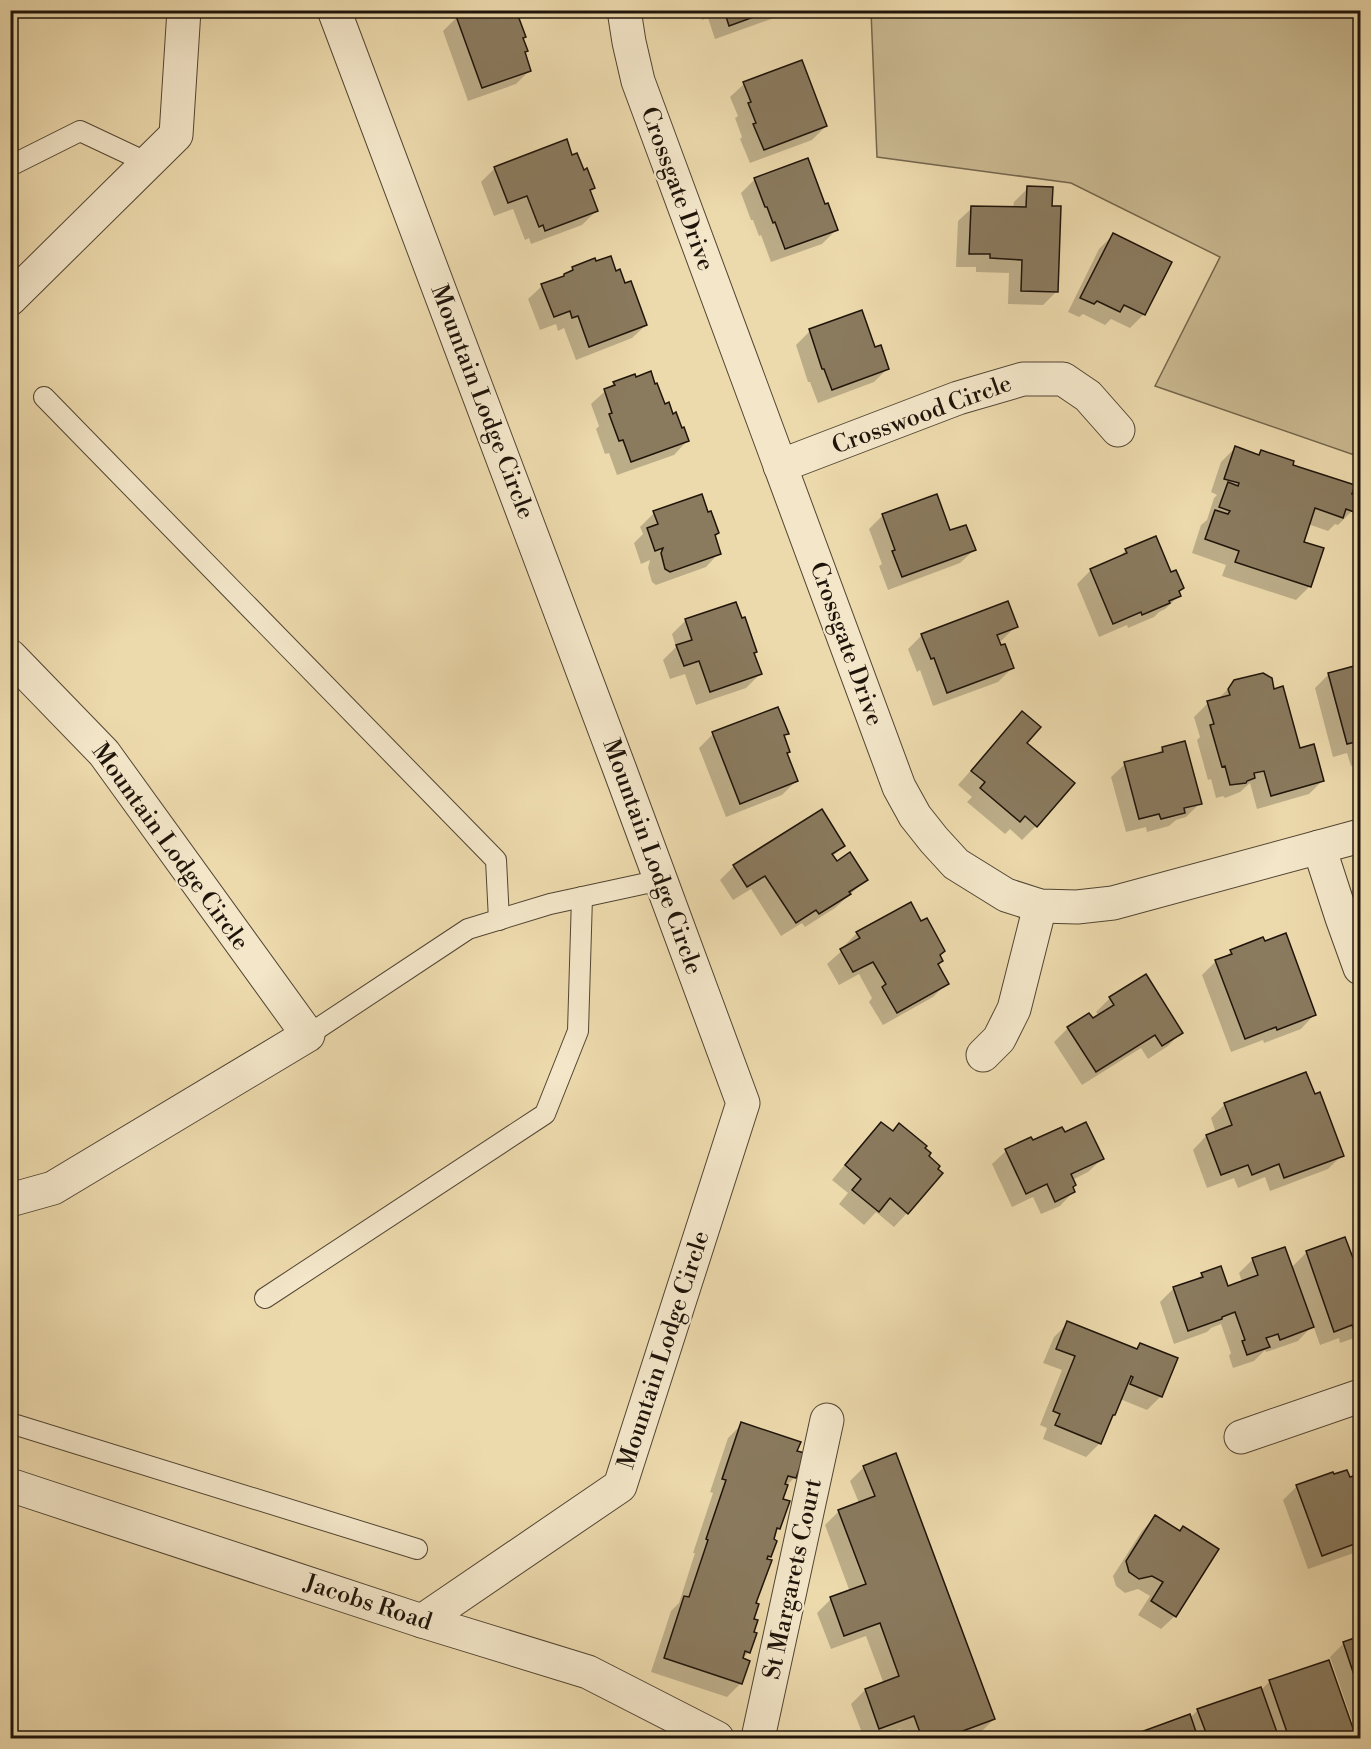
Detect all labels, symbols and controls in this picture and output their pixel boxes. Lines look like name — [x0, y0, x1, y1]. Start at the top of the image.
street label: Crossgate Drive — [633, 103, 721, 275]
street label: Mountain Lodge Circle — [423, 281, 541, 523]
street label: Crosswood Circle — [828, 369, 1016, 461]
street label: Crossgate Drive — [802, 558, 890, 730]
street label: Mountain Lodge Circle — [595, 735, 709, 979]
street label: Mountain Lodge Circle — [85, 738, 255, 956]
street label: Mountain Lodge Circle — [611, 1227, 717, 1473]
street label: St Margarets Court — [757, 1475, 829, 1682]
street label: Jacobs Road — [299, 1568, 436, 1638]

